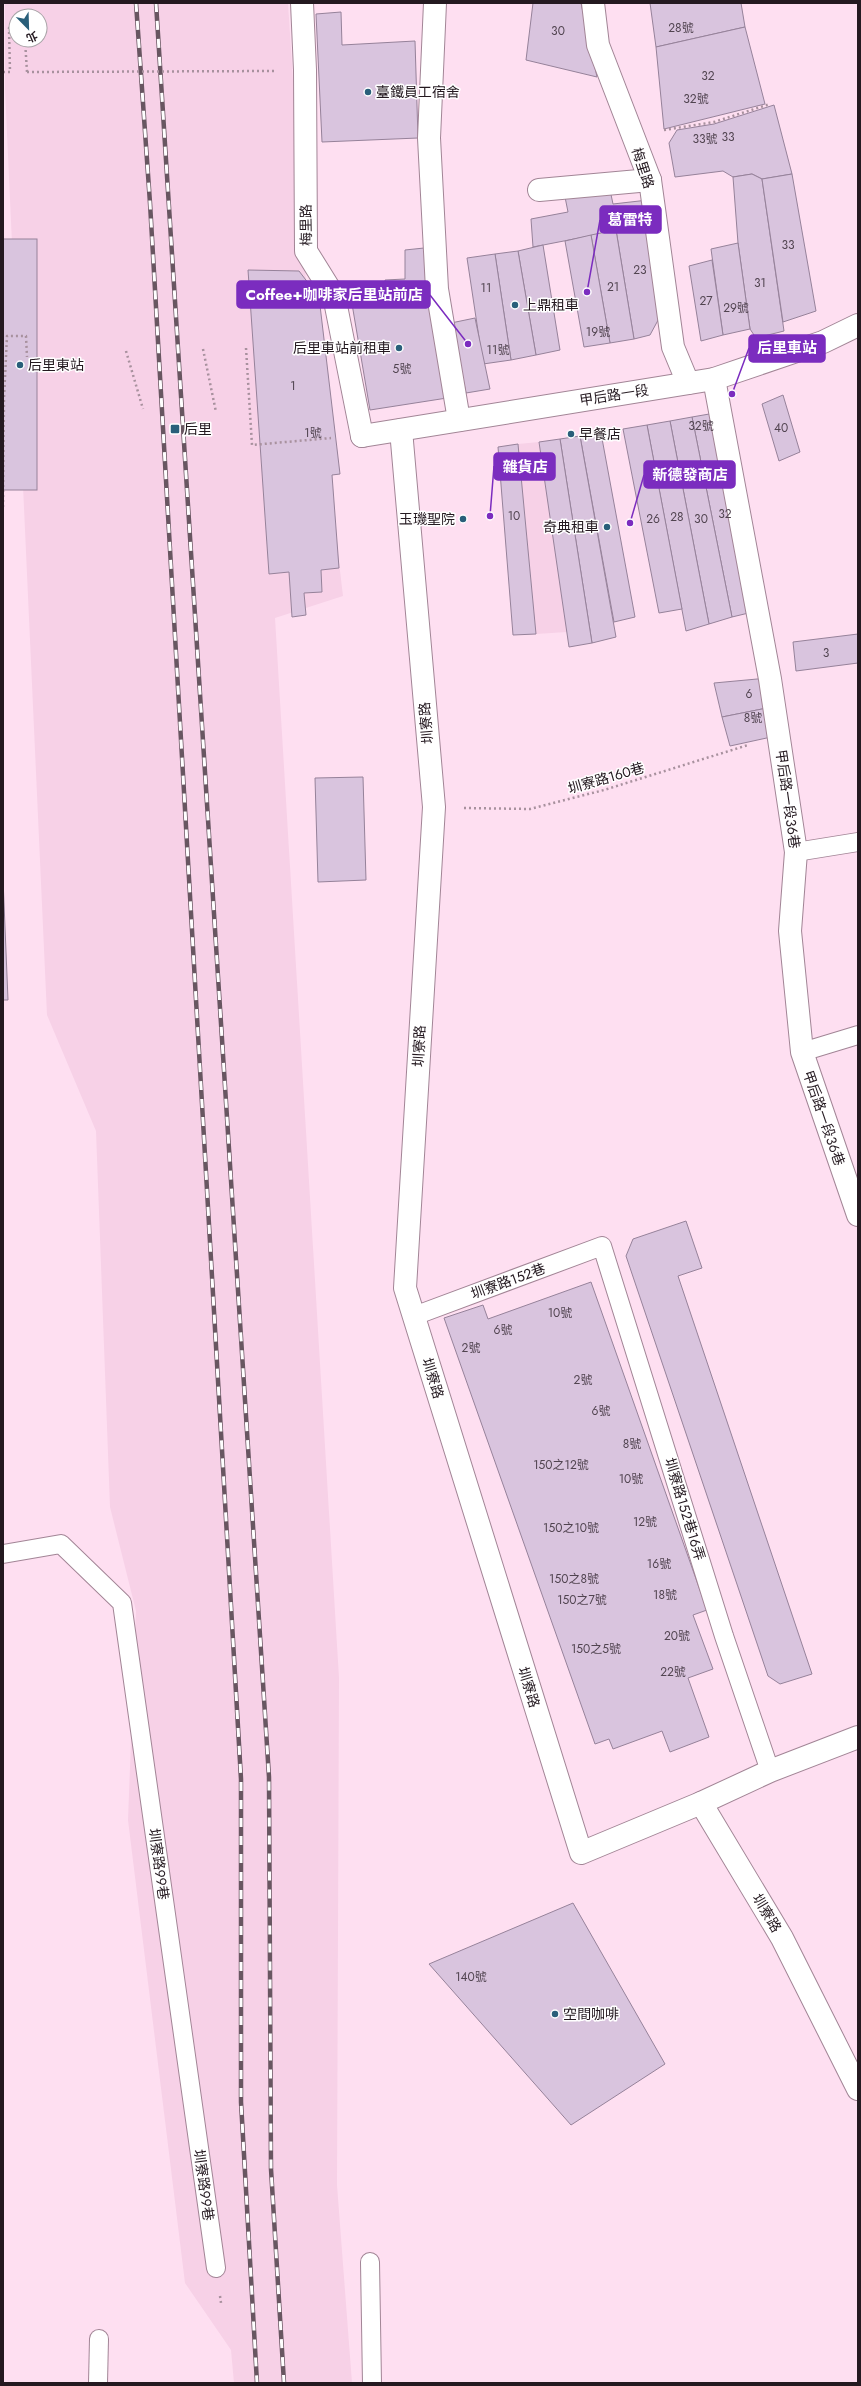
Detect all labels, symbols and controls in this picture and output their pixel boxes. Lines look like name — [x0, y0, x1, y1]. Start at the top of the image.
north arrow — [8, 8, 48, 48]
house number: 28號 — [668, 19, 694, 37]
house number: 30 — [551, 22, 565, 40]
text: 北 — [24, 28, 40, 47]
house number: 32 — [701, 67, 715, 85]
place label: 臺鐵員工宿舍 — [376, 82, 460, 102]
marker: 臺鐵員工宿舍 — [363, 87, 373, 97]
house number: 32號 — [683, 90, 709, 108]
house number: 33 — [721, 128, 735, 146]
house number: 33號 — [692, 130, 718, 148]
street label: 梅里路 — [627, 145, 659, 191]
street label: 梅里路 — [296, 204, 316, 246]
callout: 葛雷特 — [600, 206, 661, 233]
text: 葛雷特 — [607, 209, 653, 231]
house number: 33 — [781, 236, 795, 254]
house number: 23 — [633, 261, 647, 279]
house number: 31 — [754, 274, 766, 292]
house number: 21 — [607, 278, 619, 296]
house number: 11 — [481, 279, 491, 297]
callout: Coffee+咖啡家后里站前店 — [237, 281, 430, 308]
text: Coffee+咖啡家后里站前店 — [246, 284, 423, 306]
house number: 27 — [699, 292, 713, 310]
place label: 上鼎租車 — [523, 295, 579, 315]
house number: 29號 — [723, 299, 749, 317]
marker: 上鼎租車 — [510, 300, 520, 310]
house number: 19號 — [586, 323, 610, 341]
callout: 后里車站 — [749, 335, 825, 362]
text: 后里車站 — [757, 337, 817, 359]
place label: 后里車站前租車 — [293, 338, 391, 358]
house number: 11號 — [487, 341, 509, 359]
marker: 后里車站前租車 — [394, 343, 404, 353]
place label: 后里東站 — [28, 355, 84, 375]
marker: 后里東站 — [15, 360, 25, 370]
house number: 5號 — [393, 360, 411, 378]
house number: 1 — [290, 377, 296, 395]
street label: 甲后路一段 — [578, 380, 650, 410]
house number: 32號 — [688, 417, 714, 435]
place label: 后里 — [184, 419, 212, 439]
house number: 40 — [774, 419, 788, 437]
marker: 后里 — [169, 423, 181, 435]
house number: 1號 — [304, 424, 322, 442]
place label: 早餐店 — [579, 424, 621, 444]
marker: 早餐店 — [566, 429, 576, 439]
callout: 雜貨店 — [494, 453, 555, 480]
text: 雜貨店 — [502, 456, 548, 478]
callout: 新德發商店 — [644, 461, 735, 488]
text: 新德發商店 — [652, 464, 728, 486]
house number: 32 — [718, 505, 732, 523]
house number: 10 — [508, 507, 520, 525]
house number: 28 — [670, 508, 684, 526]
place label: 玉璣聖院 — [399, 509, 455, 529]
house number: 26 — [646, 510, 660, 528]
house number: 30 — [694, 510, 708, 528]
marker: 玉璣聖院 — [458, 514, 468, 524]
place label: 奇典租車 — [543, 517, 599, 537]
marker: 奇典租車 — [602, 522, 612, 532]
house number: 3 — [823, 644, 830, 662]
house number: 6 — [746, 685, 753, 703]
street label: 圳寮路 — [414, 701, 438, 745]
house number: 8號 — [744, 709, 762, 727]
street label: 甲后路一段36巷 — [771, 748, 805, 850]
street label: 圳寮路160巷 — [565, 758, 647, 798]
street label: 圳寮路 — [408, 1025, 430, 1067]
street label: 甲后路一段36巷 — [798, 1068, 850, 1168]
street label: 圳寮路152巷 — [468, 1258, 548, 1304]
house number: 10號 — [548, 1304, 572, 1322]
house number: 6號 — [494, 1321, 512, 1339]
house number: 2號 — [462, 1339, 480, 1357]
street label: 圳寮路 — [417, 1355, 449, 1401]
house number: 2號 — [574, 1371, 592, 1389]
house number: 6號 — [592, 1402, 610, 1420]
house number: 8號 — [623, 1435, 641, 1453]
street label: 圳寮路152巷16弄 — [660, 1455, 710, 1563]
house number: 150之12號 — [533, 1456, 589, 1474]
house number: 10號 — [619, 1470, 643, 1488]
house number: 12號 — [633, 1513, 657, 1531]
house number: 150之10號 — [543, 1519, 599, 1537]
house number: 16號 — [647, 1555, 671, 1573]
house number: 150之8號 — [549, 1570, 599, 1588]
house number: 18號 — [653, 1586, 677, 1604]
house number: 150之7號 — [557, 1591, 607, 1609]
house number: 20號 — [664, 1627, 690, 1645]
house number: 150之5號 — [571, 1640, 621, 1658]
house number: 22號 — [660, 1663, 686, 1681]
street label: 圳寮路 — [513, 1664, 545, 1710]
street label: 圳寮路99巷 — [144, 1827, 174, 1901]
street label: 圳寮路 — [748, 1890, 786, 1936]
house number: 140號 — [455, 1968, 487, 1986]
place label: 空間咖啡 — [563, 2004, 619, 2024]
marker: 空間咖啡 — [550, 2009, 560, 2019]
street label: 圳寮路99巷 — [189, 2148, 219, 2222]

